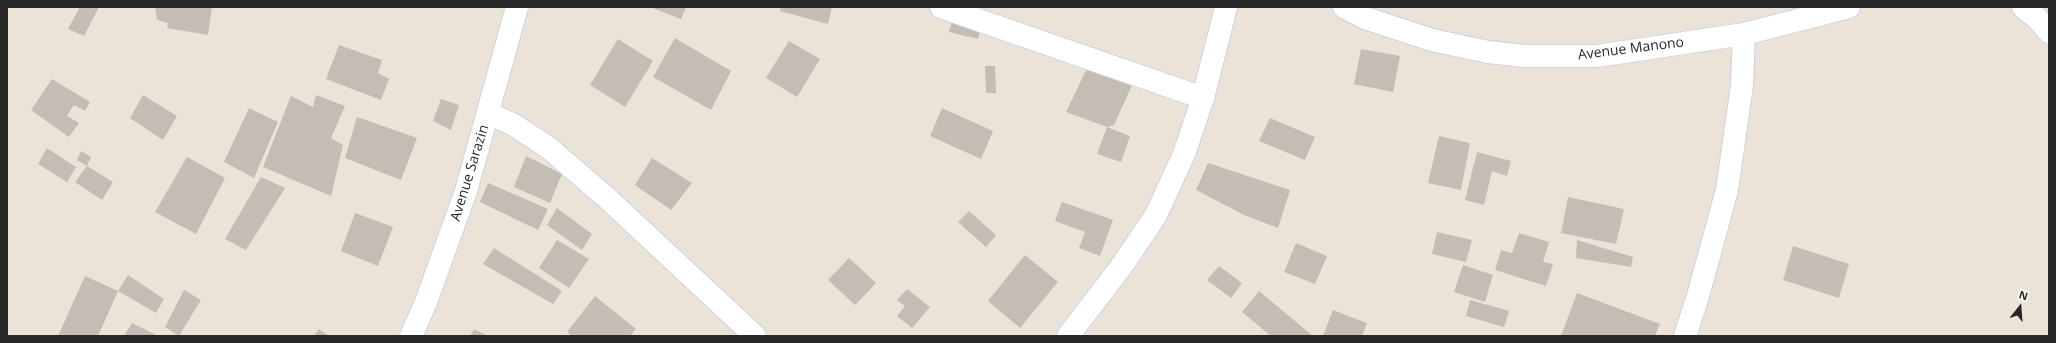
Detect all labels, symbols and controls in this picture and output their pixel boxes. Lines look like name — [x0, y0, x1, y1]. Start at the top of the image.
street label: Avenue Manono — [1577, 34, 1685, 64]
street label: Avenue Sarazin — [447, 123, 493, 223]
north arrow — [2000, 287, 2040, 327]
text: N — [2017, 287, 2030, 304]

